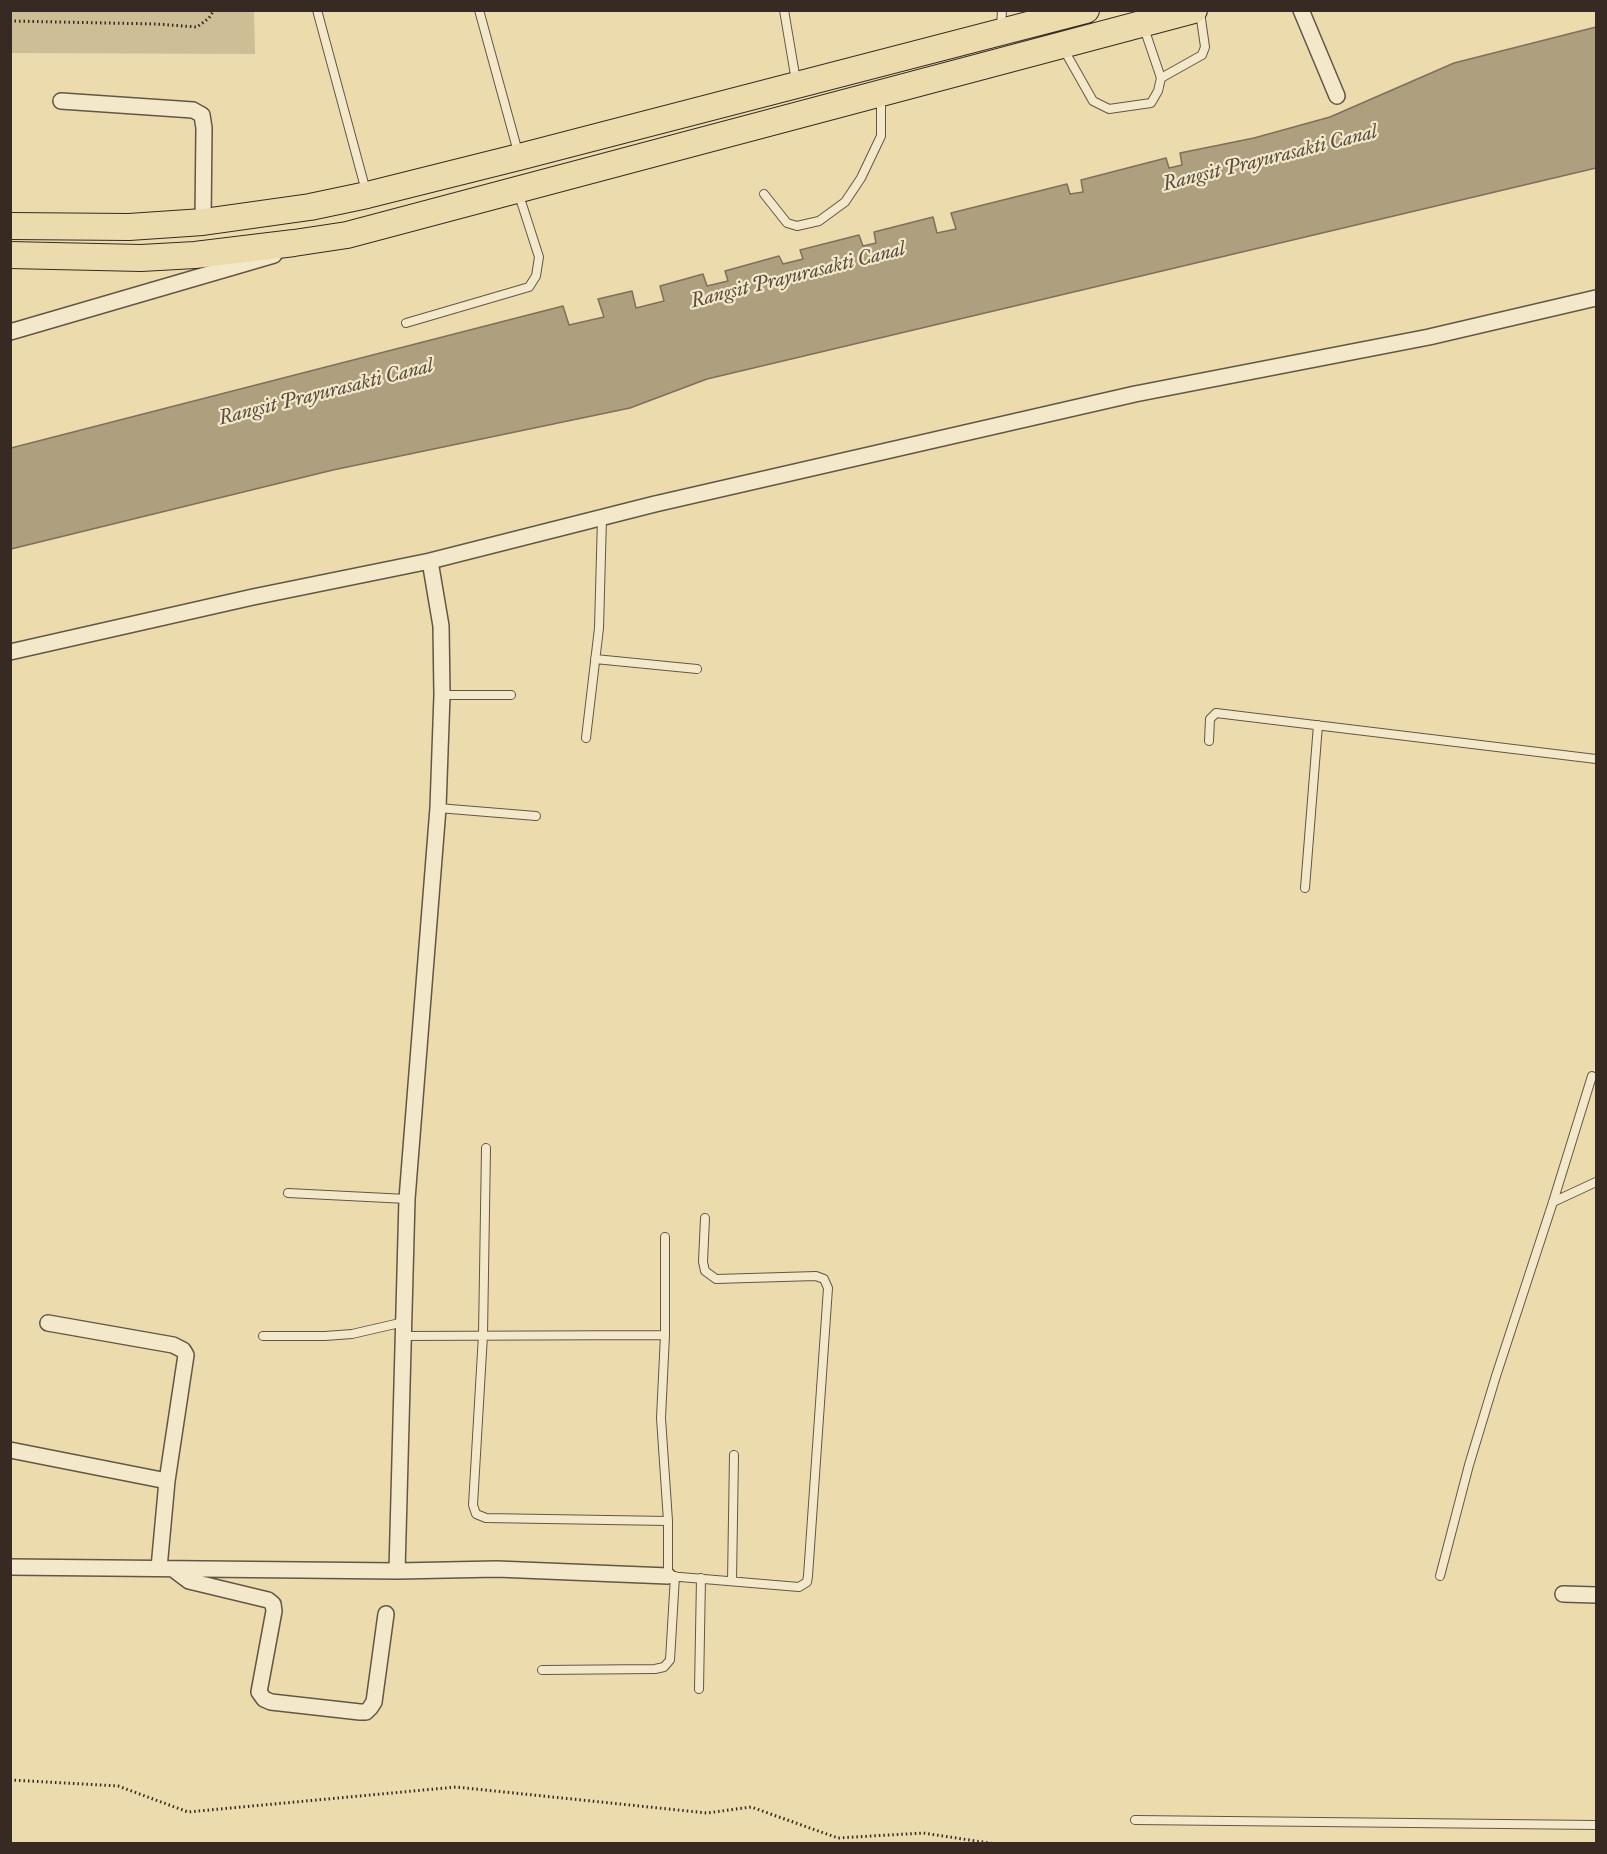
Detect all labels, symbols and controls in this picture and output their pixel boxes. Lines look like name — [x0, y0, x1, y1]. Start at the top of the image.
water label: Rangsit Prayurasakti Canal — [1160, 121, 1380, 197]
water label: Rangsit Prayurasakti Canal — [688, 238, 908, 314]
water label: Rangsit Prayurasakti Canal — [216, 355, 436, 431]

